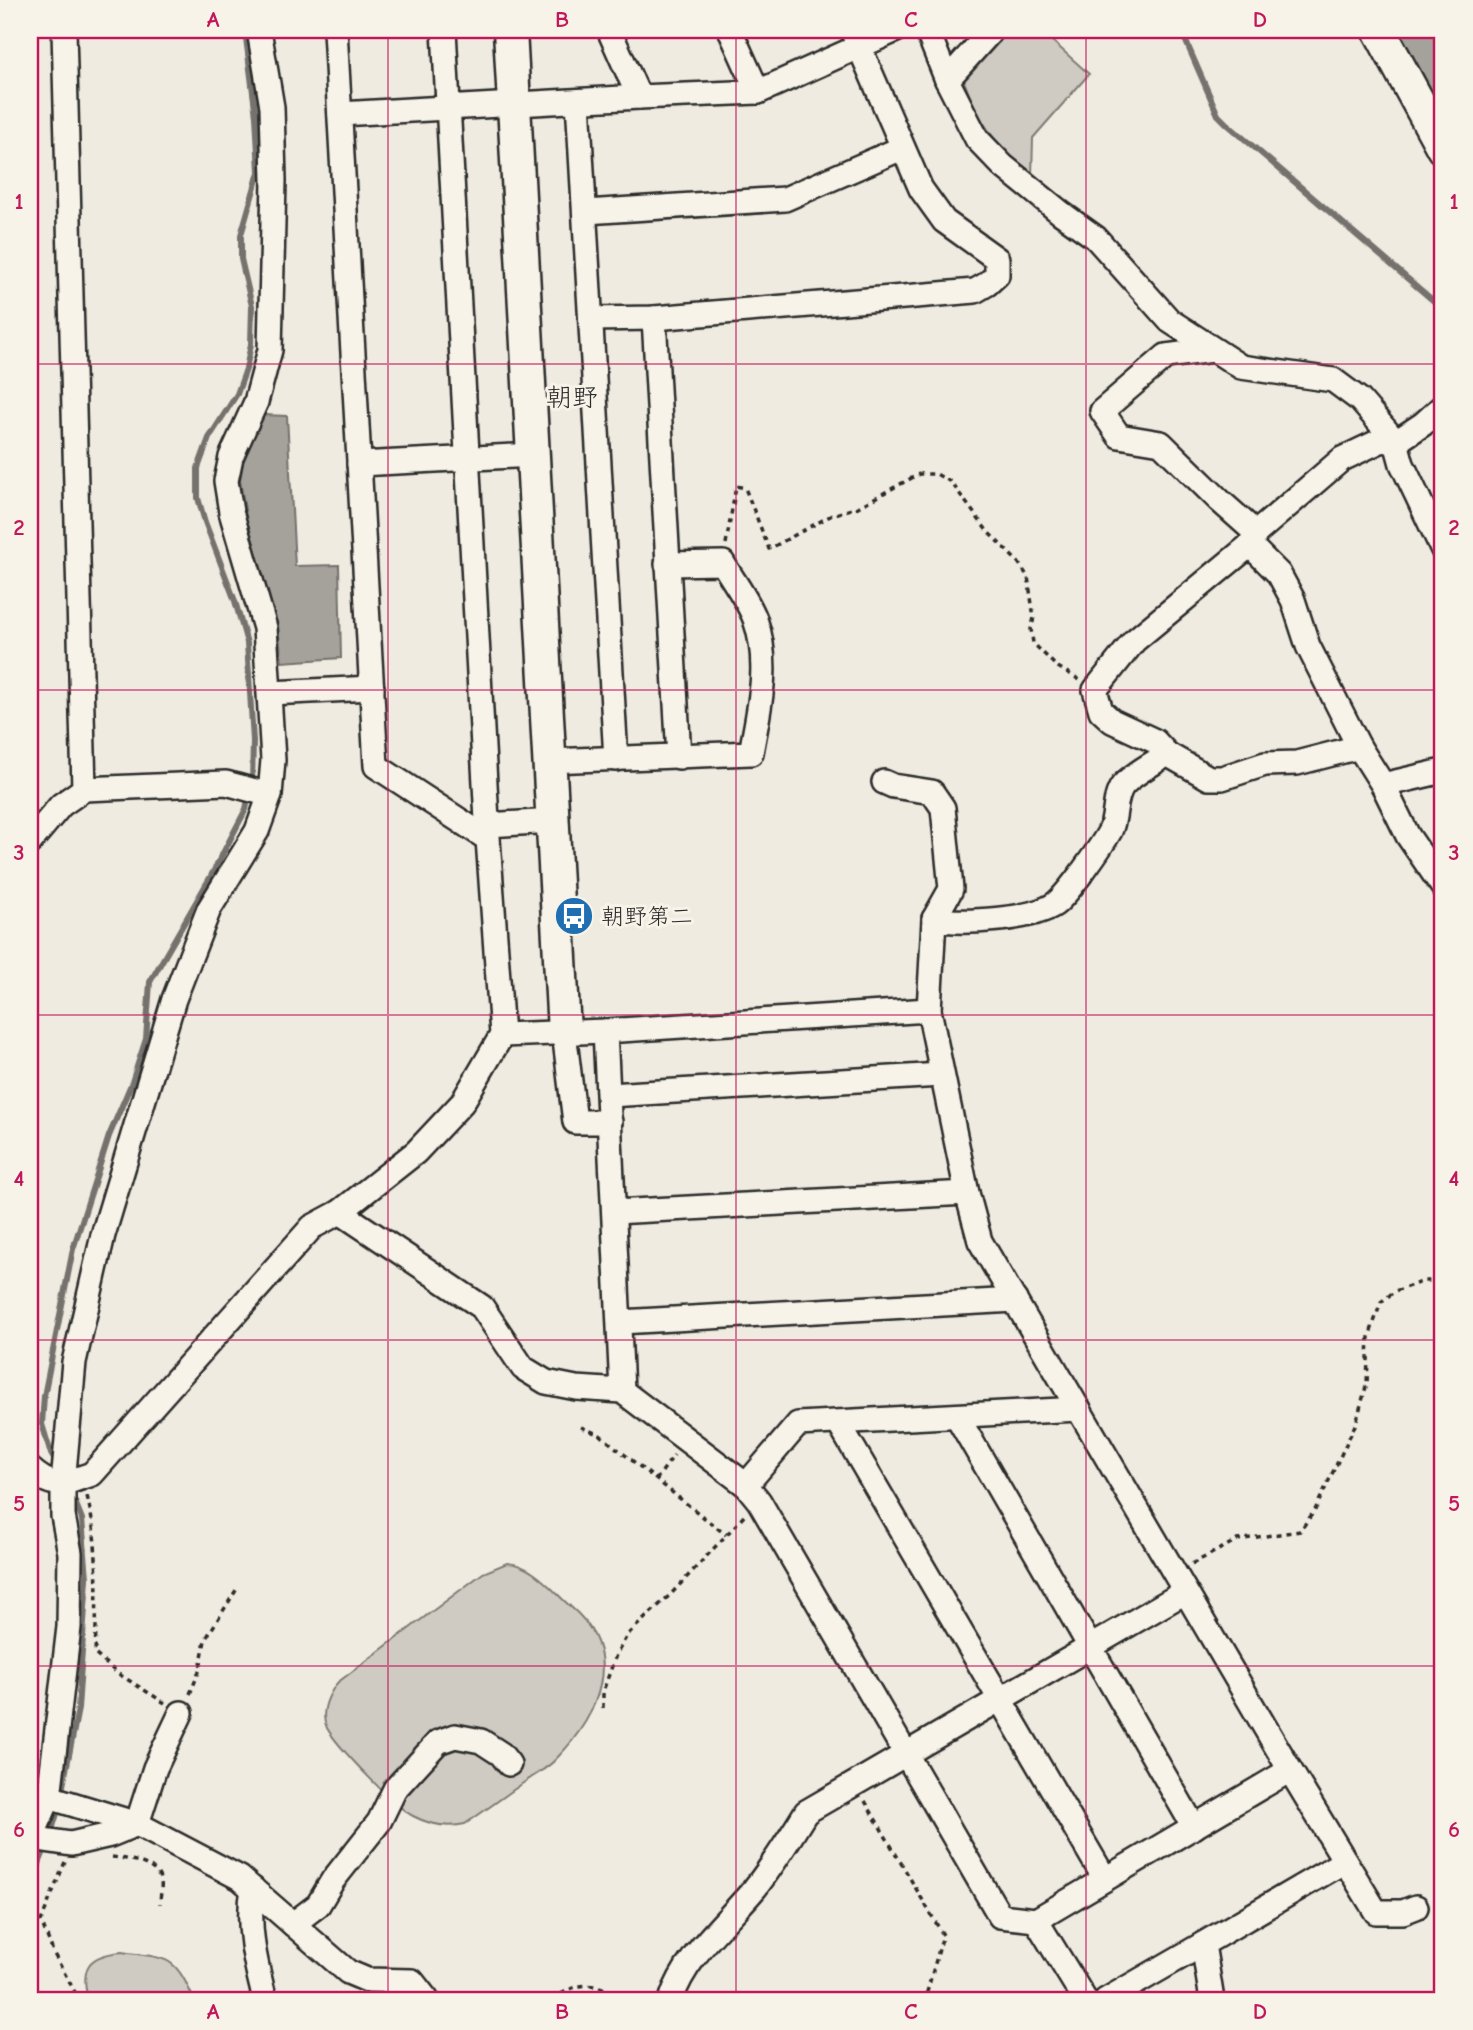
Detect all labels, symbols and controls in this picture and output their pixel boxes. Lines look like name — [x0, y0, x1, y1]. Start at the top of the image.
text: A — [207, 6, 220, 33]
text: B — [555, 6, 569, 33]
text: C — [904, 6, 918, 33]
text: D — [1253, 6, 1267, 33]
text: 1 — [14, 188, 24, 215]
text: 1 — [1449, 188, 1459, 215]
district label: 朝野 — [546, 383, 598, 413]
text: 2 — [13, 514, 25, 541]
text: 2 — [1448, 514, 1460, 541]
text: 3 — [13, 839, 25, 866]
text: 3 — [1448, 839, 1460, 866]
bus stop icon: 朝野第二 — [553, 895, 595, 937]
place label: 朝野第二 — [601, 903, 693, 930]
text: 4 — [14, 1165, 25, 1192]
text: 4 — [1449, 1165, 1460, 1192]
text: 5 — [13, 1490, 25, 1517]
text: 5 — [1448, 1490, 1460, 1517]
text: 6 — [13, 1816, 25, 1843]
text: 6 — [1448, 1816, 1460, 1843]
text: A — [207, 1998, 220, 2025]
text: B — [555, 1998, 569, 2025]
text: C — [904, 1998, 918, 2025]
text: D — [1253, 1998, 1267, 2025]

